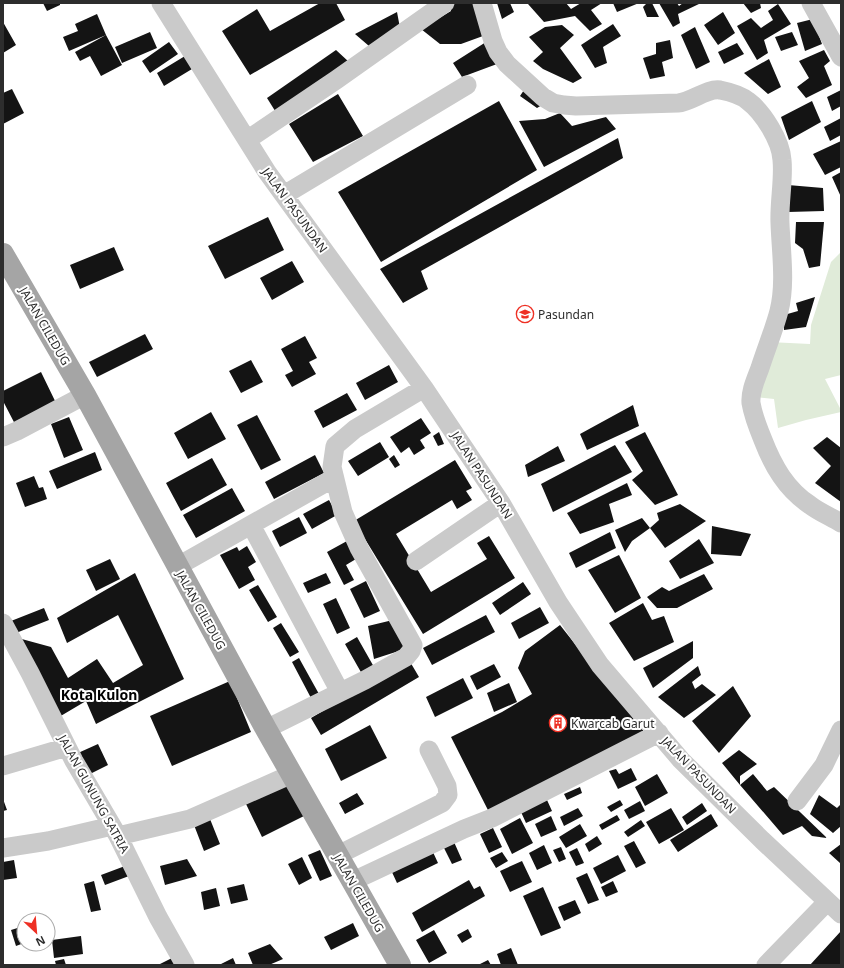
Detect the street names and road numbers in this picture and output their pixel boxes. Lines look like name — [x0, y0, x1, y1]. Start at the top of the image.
street label: JALAN PASUNDAN — [258, 163, 332, 256]
street label: JALAN CILEDUG — [15, 283, 74, 368]
street label: JALAN PASUNDAN — [447, 427, 517, 522]
street label: JALAN CILEDUG — [172, 567, 230, 653]
street label: JALAN GUNUNG SATRIA — [54, 731, 134, 856]
street label: JALAN PASUNDAN — [657, 732, 740, 817]
street label: JALAN CILEDUG — [329, 850, 388, 935]

